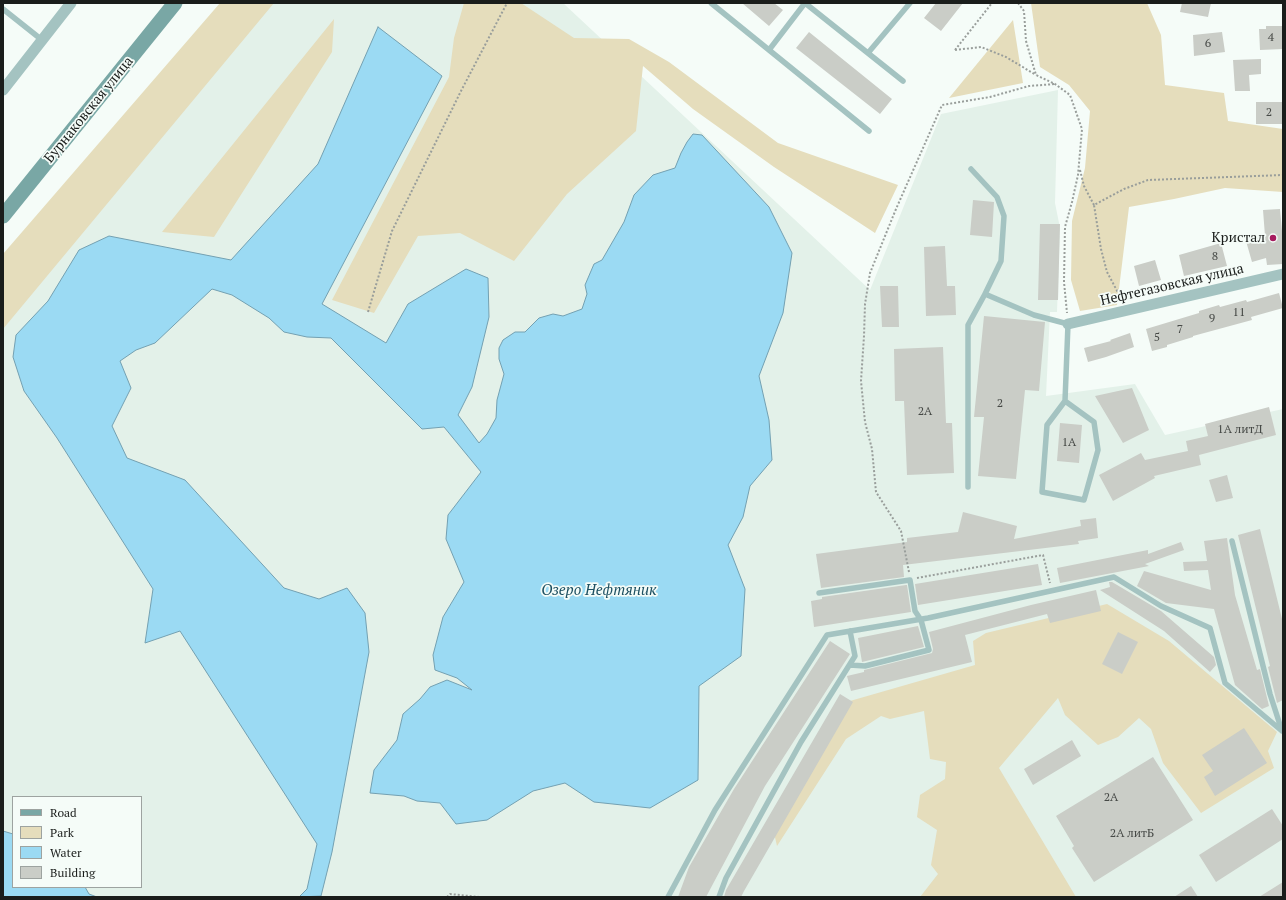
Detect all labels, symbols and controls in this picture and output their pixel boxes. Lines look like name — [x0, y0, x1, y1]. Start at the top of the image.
house number: 4 — [1268, 31, 1274, 45]
house number: 6 — [1205, 37, 1211, 51]
street label: Бурнаковская улица — [41, 53, 137, 167]
house number: 2 — [1266, 106, 1272, 120]
place label: Кристал — [1212, 230, 1265, 246]
marker: Кристал — [1268, 233, 1278, 243]
house number: 8 — [1212, 250, 1218, 264]
street label: Нефтегазовская улица — [1099, 260, 1245, 310]
house number: 11 — [1233, 306, 1245, 320]
house number: 9 — [1209, 312, 1215, 326]
house number: 7 — [1177, 323, 1183, 337]
house number: 5 — [1154, 331, 1160, 345]
house number: 2 — [997, 397, 1003, 411]
house number: 2А — [918, 405, 932, 419]
house number: 1А литД — [1217, 423, 1263, 437]
house number: 1А — [1062, 436, 1076, 450]
water label: Озеро Нефтяник — [541, 582, 657, 600]
house number: 2А — [1104, 791, 1118, 805]
legend — [12, 796, 142, 888]
text: Road — [50, 805, 77, 820]
text: Park — [50, 825, 74, 840]
house number: 2А литБ — [1110, 827, 1154, 841]
text: Water — [50, 845, 82, 860]
text: Building — [50, 865, 95, 880]

